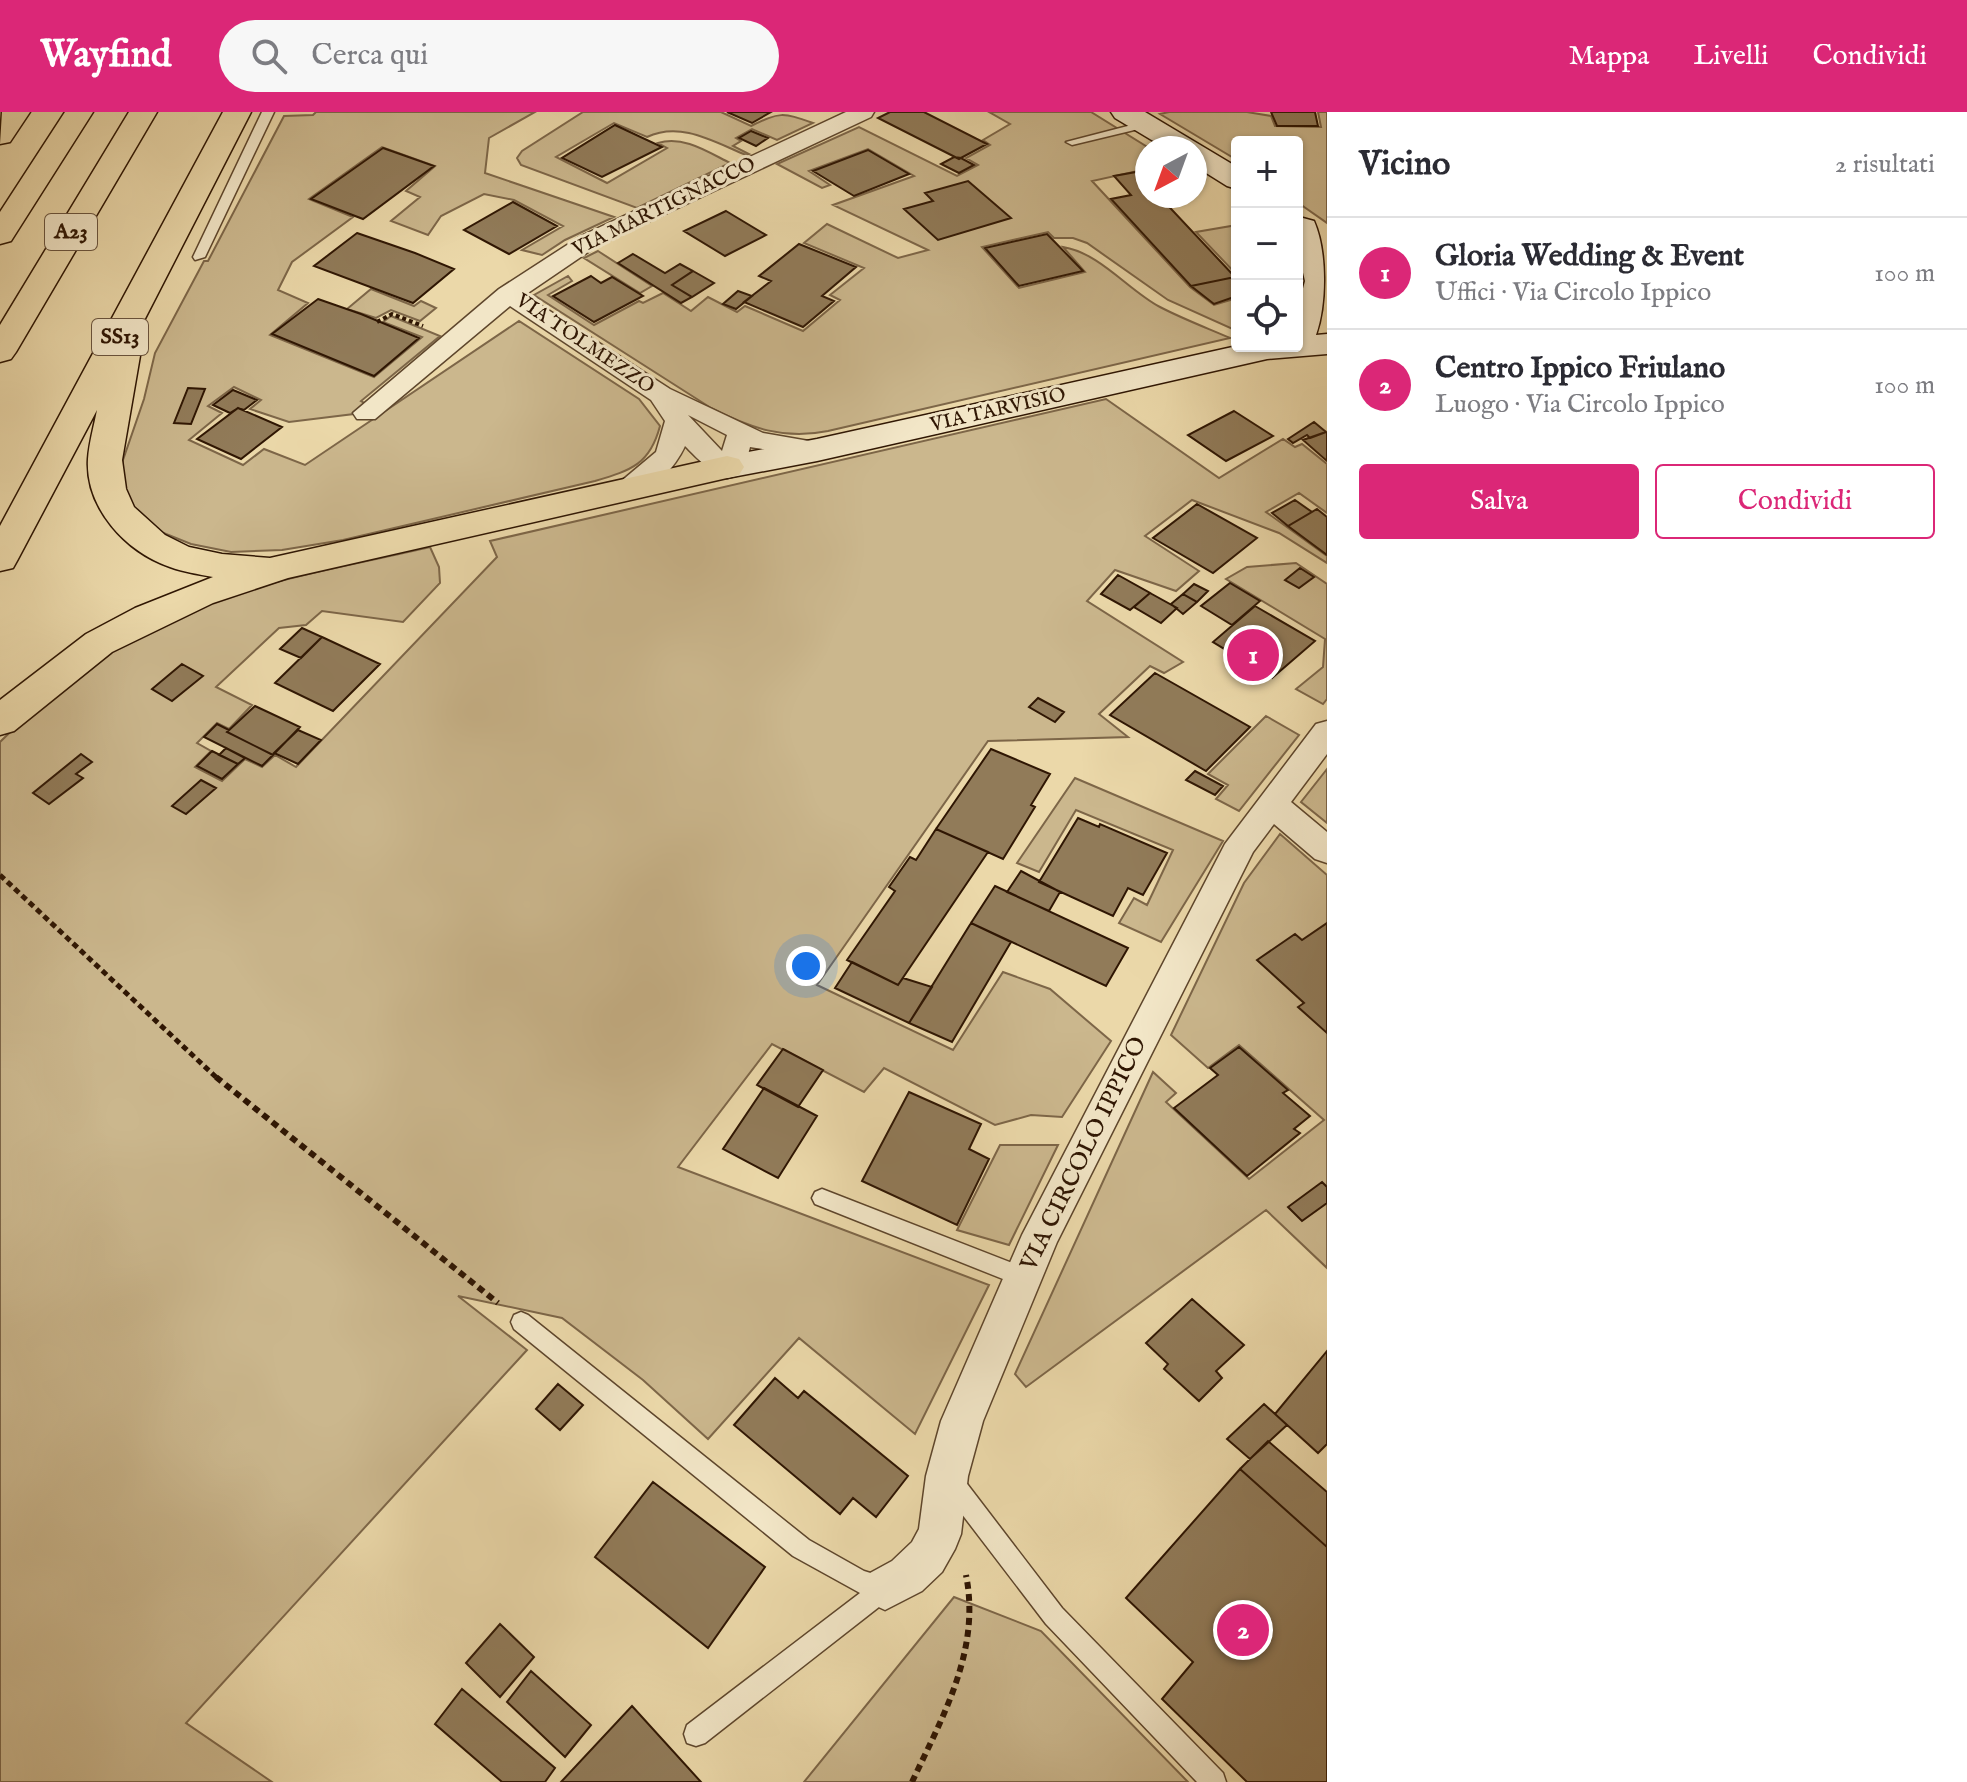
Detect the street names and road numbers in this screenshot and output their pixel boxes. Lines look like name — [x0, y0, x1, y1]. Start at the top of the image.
street label: VIA MARTIGNACCO — [567, 152, 760, 263]
road number: A23 — [45, 214, 97, 250]
street label: VIA TOLMEZZO — [510, 288, 659, 400]
road number: SS13 — [92, 319, 148, 355]
street label: VIA TARVISIO — [927, 382, 1068, 438]
street label: VIA CIRCOLO IPPICO — [1013, 1032, 1154, 1277]

